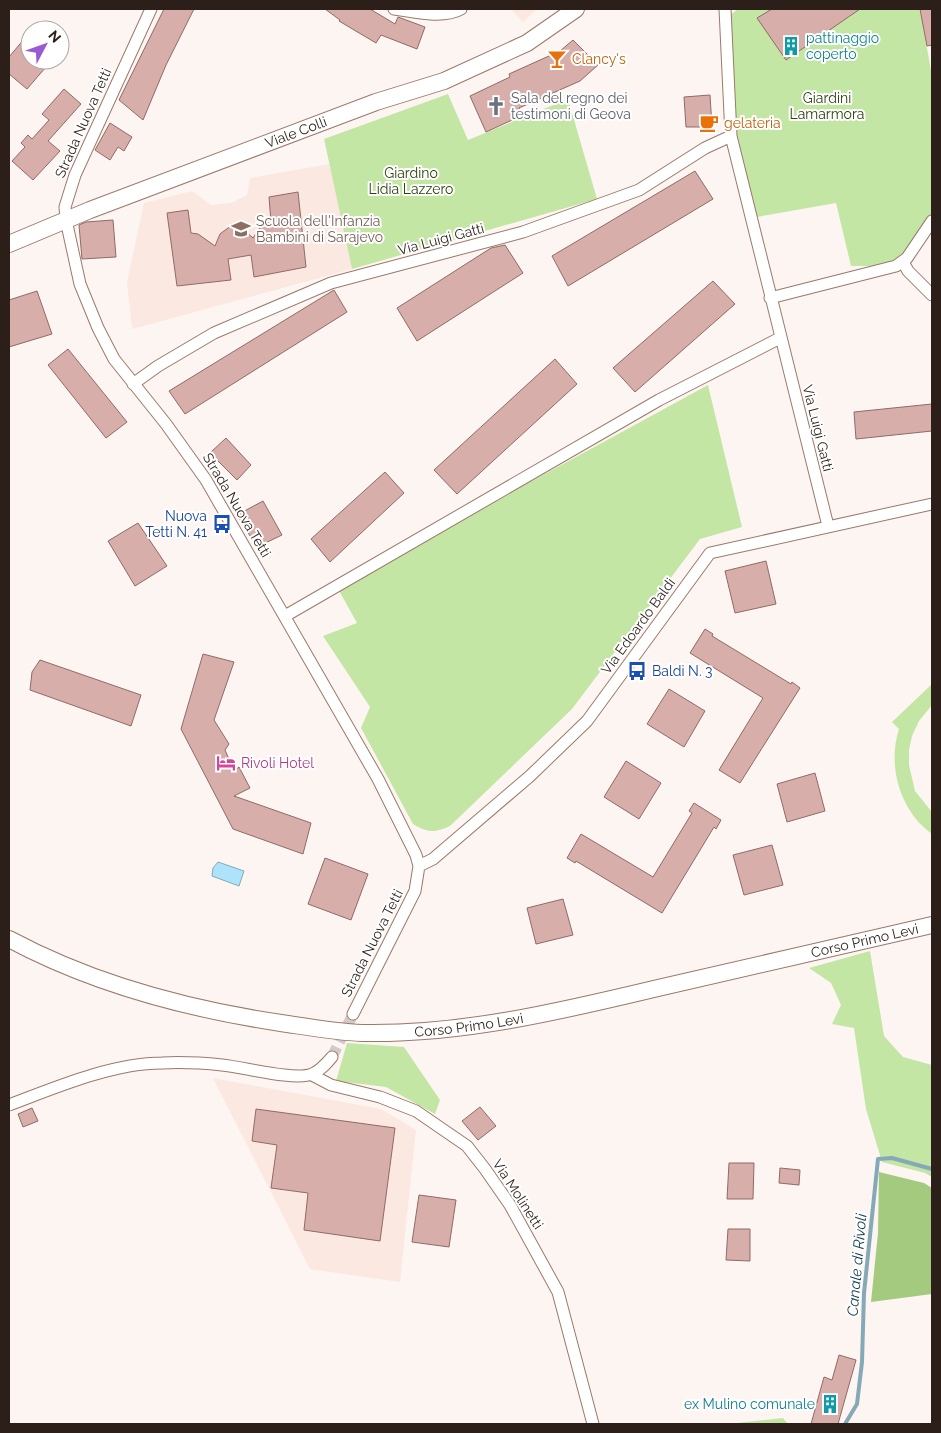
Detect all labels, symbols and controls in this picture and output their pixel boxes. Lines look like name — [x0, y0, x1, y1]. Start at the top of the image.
north arrow — [20, 20, 70, 70]
text: N — [45, 27, 64, 46]
place label: pattinaggio coperto — [806, 30, 879, 62]
building icon: pattinaggio coperto — [780, 35, 802, 57]
bar icon: Clancy's — [546, 48, 568, 70]
place label: Clancy's — [572, 51, 626, 67]
street label: Strada Nuova Tetti — [52, 66, 114, 180]
place label: Sala del regno dei testimoni di Geova — [511, 90, 631, 122]
park label: Giardini Lamarmora — [790, 90, 864, 122]
church icon: Sala del regno dei testimoni di Geova — [485, 95, 507, 117]
cafe icon: gelateria — [698, 112, 720, 134]
street label: Viale Colli — [263, 113, 329, 151]
place label: gelateria — [724, 115, 781, 131]
park label: Giardino Lidia Lazzero — [369, 165, 453, 197]
place label: Scuola dell'Infanzia Bambini di Sarajevo — [256, 213, 383, 245]
school or university icon: Scuola dell'Infanzia Bambini di Sarajevo — [230, 218, 252, 240]
street label: Via Luigi Gatti — [396, 220, 486, 258]
street label: Via Luigi Gatti — [800, 383, 836, 473]
street label: Strada Nuova Tetti — [200, 450, 274, 560]
place label: Nuova Tetti N. 41 — [145, 508, 207, 540]
bus stop icon: Nuova Tetti N. 41 — [211, 513, 233, 535]
street label: Via Edoardo Baldi — [598, 575, 678, 677]
bus stop icon: Baldi N. 3 — [626, 660, 648, 682]
place label: Baldi N. 3 — [652, 663, 713, 679]
hotel icon: Rivoli Hotel — [215, 752, 237, 774]
place label: Rivoli Hotel — [241, 755, 314, 771]
street label: Strada Nuova Tetti — [338, 887, 406, 999]
street label: Corso Primo Levi — [809, 920, 920, 961]
street label: Corso Primo Levi — [414, 1010, 525, 1040]
street label: Via Molinetti — [490, 1156, 546, 1232]
water label: Canale di Rivoli — [844, 1212, 871, 1317]
building icon: ex Mulino comunale — [819, 1393, 841, 1415]
place label: ex Mulino comunale — [684, 1396, 815, 1412]

